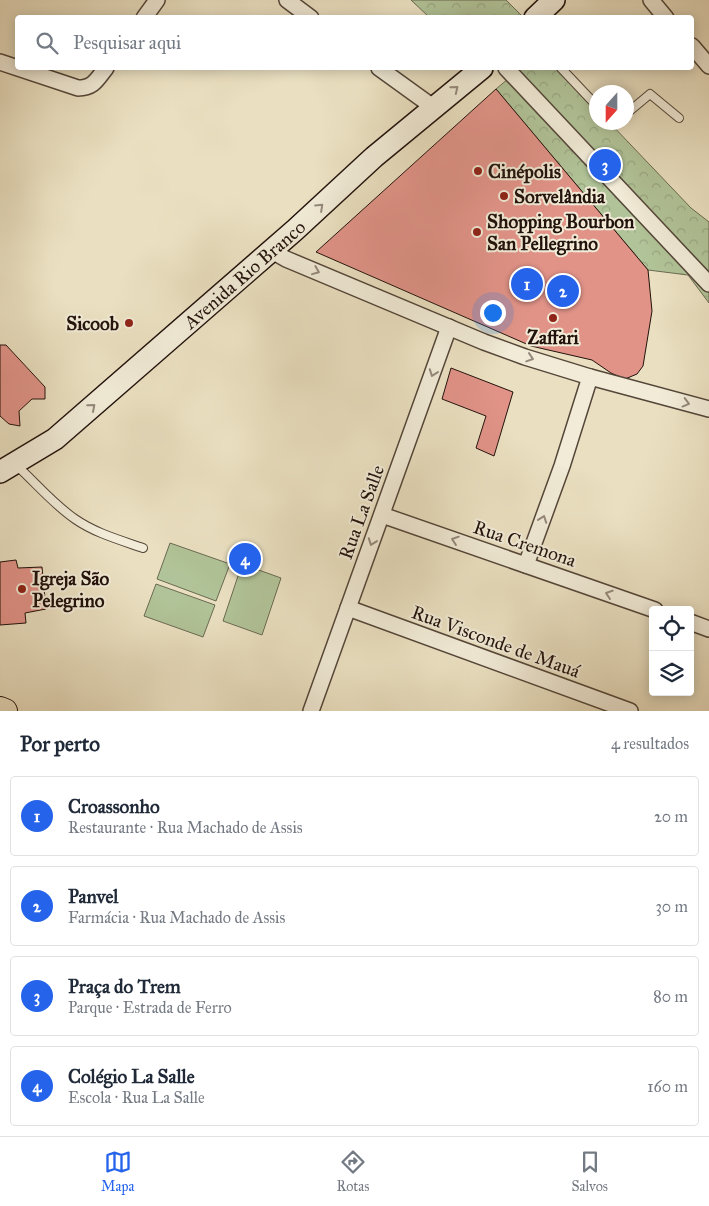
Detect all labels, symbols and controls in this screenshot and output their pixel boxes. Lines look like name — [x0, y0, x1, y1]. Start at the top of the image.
search box — [15, 15, 694, 70]
icon: search — [33, 29, 61, 57]
text: Pesquisar aqui — [73, 31, 181, 54]
north arrow — [589, 85, 634, 130]
one-way arrow — [449, 87, 458, 95]
pin: 3 — [589, 146, 621, 184]
place label: Cinépolis — [488, 160, 561, 184]
marker: Cinépolis — [472, 165, 484, 177]
place label: Sorvelândia — [514, 185, 606, 208]
marker: Sorvelândia — [498, 190, 510, 202]
one-way arrow — [314, 204, 323, 213]
place label: Shopping Bourbon San Pellegrino — [487, 210, 635, 256]
street label: Avenida Rio Branco — [178, 215, 310, 335]
marker: Shopping Bourbon San Pellegrino — [471, 226, 483, 238]
one-way arrow — [311, 265, 320, 276]
pin: 1 — [511, 265, 543, 303]
pin: 2 — [547, 272, 579, 310]
your location — [480, 300, 506, 326]
place label: Sicoob — [66, 312, 119, 335]
marker: Zaffari — [547, 312, 559, 324]
marker: Sicoob — [123, 317, 135, 329]
place label: Zaffari — [527, 326, 580, 349]
one-way arrow — [525, 353, 533, 363]
one-way arrow — [429, 368, 439, 376]
one-way arrow — [681, 397, 689, 407]
one-way arrow — [86, 404, 95, 412]
street label: Rua La Salle — [334, 462, 389, 562]
street label: Rua Cremona — [470, 515, 580, 572]
one-way arrow — [537, 515, 547, 524]
one-way arrow — [452, 536, 460, 546]
one-way arrow — [368, 537, 378, 546]
pin: 4 — [229, 540, 261, 578]
place label: Igreja São Pelegrino — [32, 567, 109, 613]
marker: Igreja São Pelegrino — [16, 583, 28, 595]
one-way arrow — [605, 590, 614, 600]
street label: Rua Visconde de Mauá — [408, 600, 584, 683]
map controls — [649, 606, 694, 696]
button: locate — [649, 606, 694, 651]
button: layers — [649, 651, 694, 696]
text: Por perto — [20, 731, 100, 757]
text: 4 resultados — [611, 734, 689, 753]
text: Croassonho — [68, 795, 160, 818]
text: 1 — [34, 807, 40, 826]
text: 20 m — [654, 807, 688, 826]
text: Restaurante · Rua Machado de Assis — [68, 818, 303, 837]
text: Panvel — [68, 885, 119, 908]
text: 2 — [33, 897, 41, 916]
text: 30 m — [655, 897, 688, 916]
text: Farmácia · Rua Machado de Assis — [68, 908, 285, 927]
text: Praça do Trem — [68, 975, 181, 998]
text: 3 — [34, 987, 40, 1006]
text: 80 m — [653, 987, 688, 1006]
text: Parque · Estrada de Ferro — [68, 998, 232, 1017]
text: Colégio La Salle — [68, 1065, 195, 1088]
text: 4 — [33, 1077, 41, 1096]
text: 160 m — [647, 1077, 688, 1096]
text: Escola · Rua La Salle — [68, 1088, 205, 1107]
tab: Mapa — [101, 1148, 134, 1195]
tab: Rotas — [336, 1148, 369, 1195]
tab: Salvos — [571, 1148, 608, 1195]

